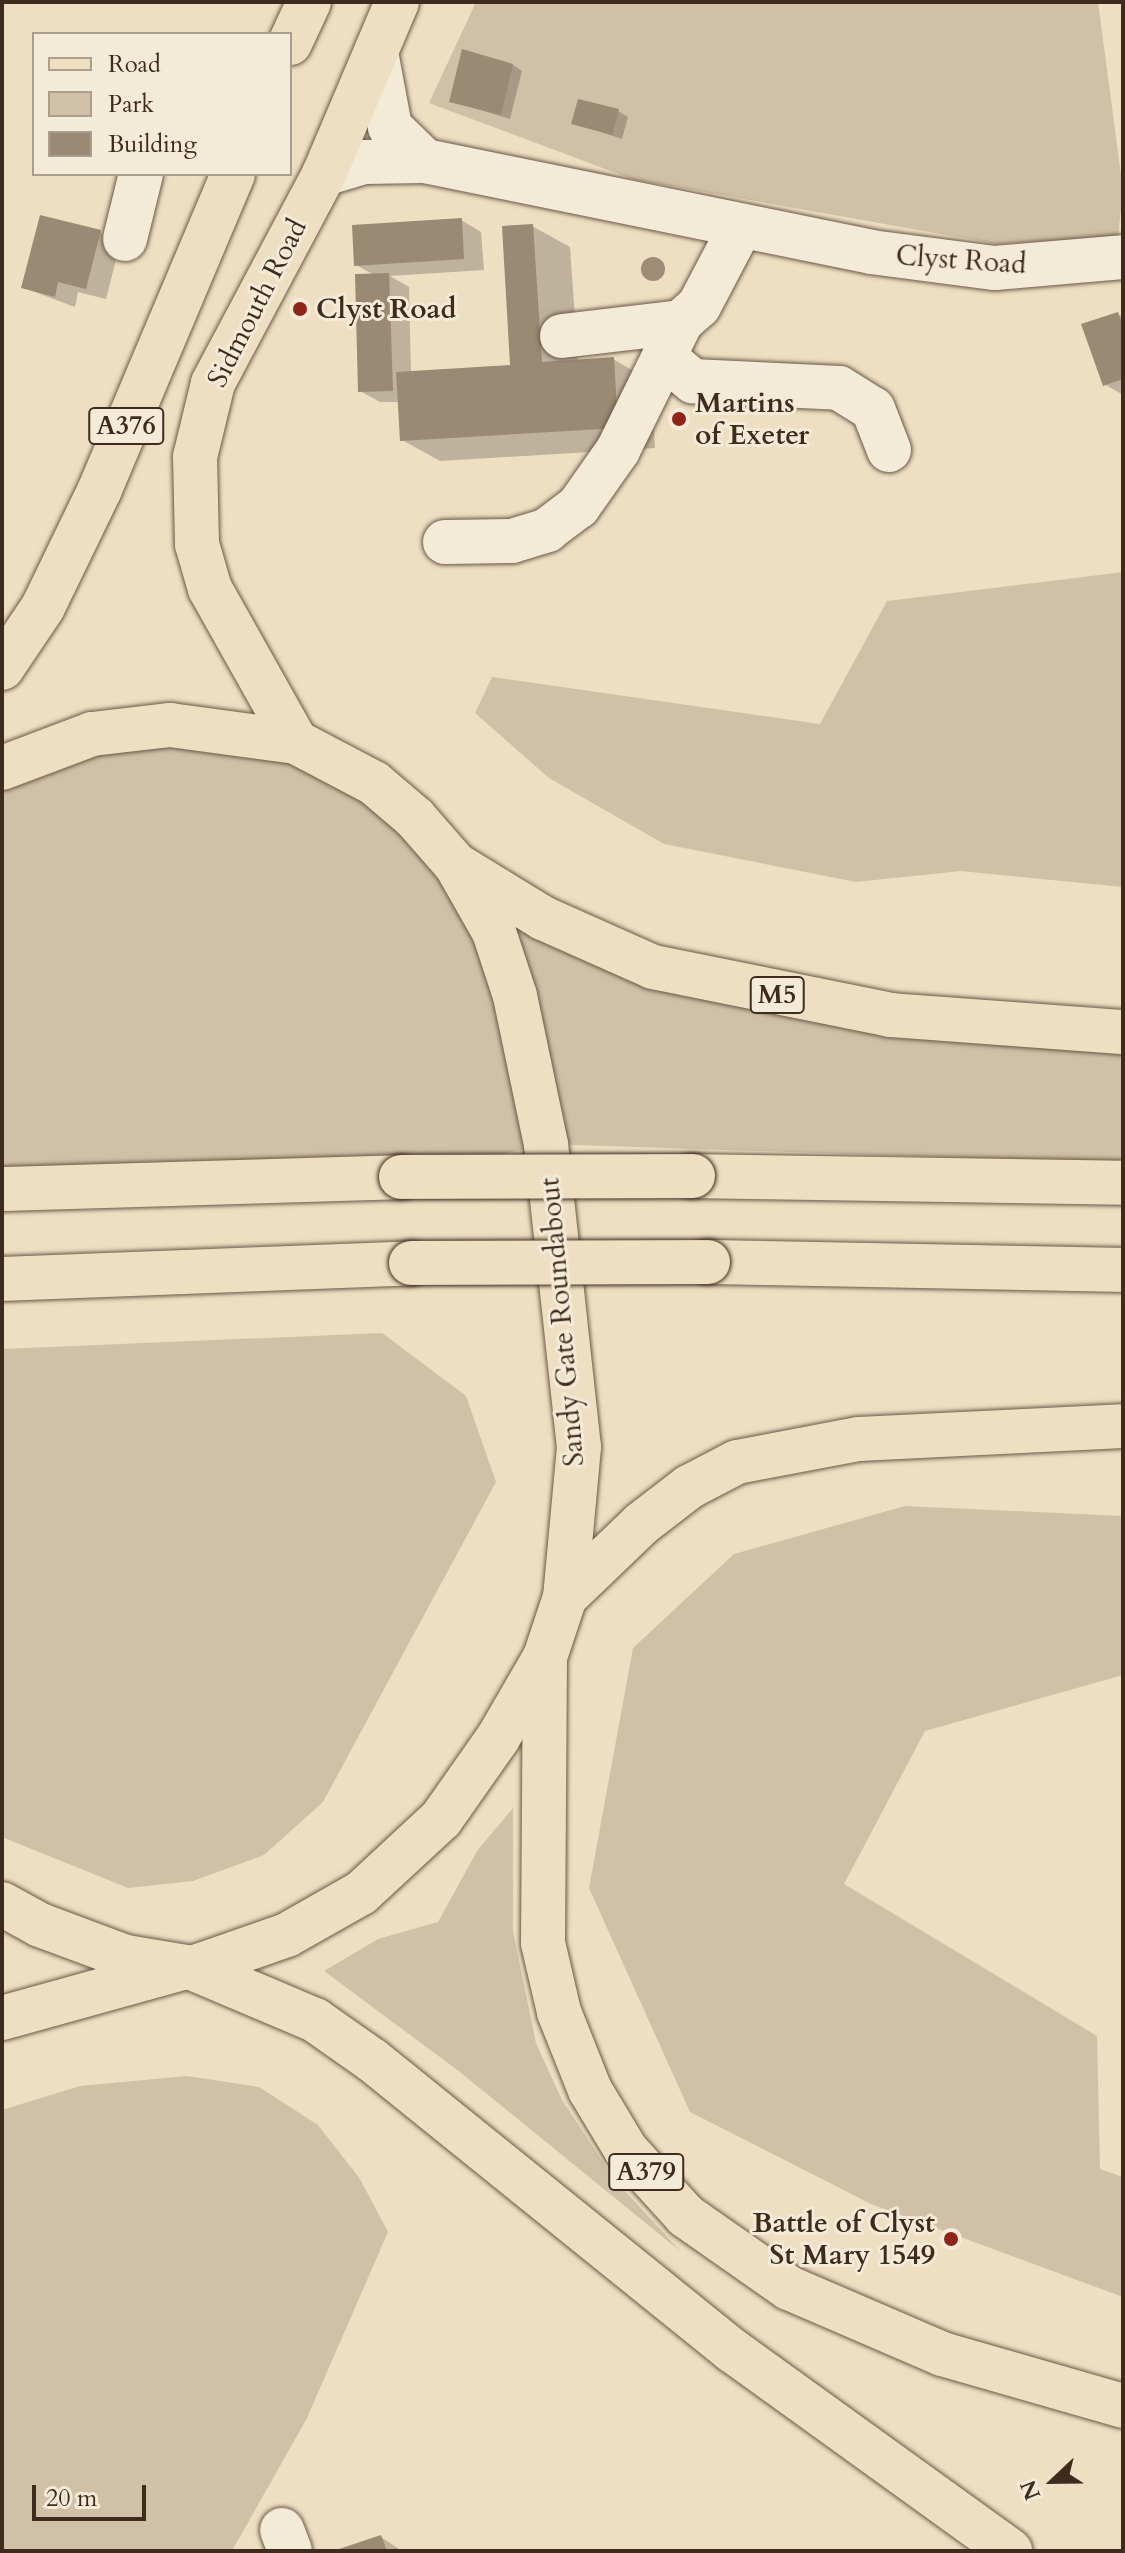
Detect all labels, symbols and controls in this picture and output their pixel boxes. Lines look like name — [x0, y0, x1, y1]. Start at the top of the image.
legend — [32, 32, 292, 176]
text: Road — [108, 48, 161, 81]
text: Park — [108, 88, 154, 121]
text: Building — [108, 128, 197, 161]
street label: Sidmouth Road — [200, 213, 314, 393]
street label: Clyst Road — [895, 239, 1027, 281]
place label: Clyst Road — [316, 292, 456, 326]
marker: Clyst Road — [291, 300, 309, 318]
place label: Martins of Exeter — [695, 386, 809, 452]
road number: A376 — [88, 404, 164, 448]
marker: Martins of Exeter — [670, 410, 688, 428]
road number: M5 — [749, 973, 805, 1017]
street label: Sandy Gate Roundabout — [533, 1176, 591, 1468]
road number: A379 — [608, 2150, 684, 2194]
place label: Battle of Clyst St Mary 1549 — [752, 2206, 935, 2272]
marker: Battle of Clyst St Mary 1549 — [942, 2230, 960, 2248]
north arrow — [1013, 2441, 1093, 2521]
scale bar — [36, 2469, 150, 2519]
text: N — [1013, 2476, 1048, 2504]
text: 20 m — [46, 2482, 97, 2515]

